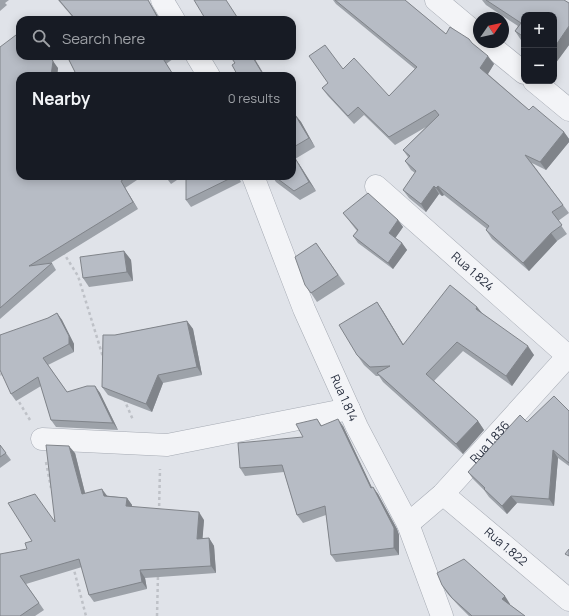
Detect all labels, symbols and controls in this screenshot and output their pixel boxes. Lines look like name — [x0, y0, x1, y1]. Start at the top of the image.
north arrow — [473, 12, 509, 48]
map controls — [521, 12, 557, 84]
button: + — [521, 12, 557, 48]
search box — [16, 16, 296, 60]
icon: search — [30, 27, 52, 49]
text: Search here — [62, 28, 145, 49]
button: − — [521, 48, 557, 84]
text: Nearby — [32, 87, 90, 110]
text: 0 results — [228, 89, 280, 107]
street label: Rua 1.824 — [448, 248, 498, 295]
street label: Rua 1.814 — [326, 372, 362, 424]
street label: Rua 1.836 — [466, 417, 513, 467]
street label: Rua 1.822 — [481, 523, 531, 570]

